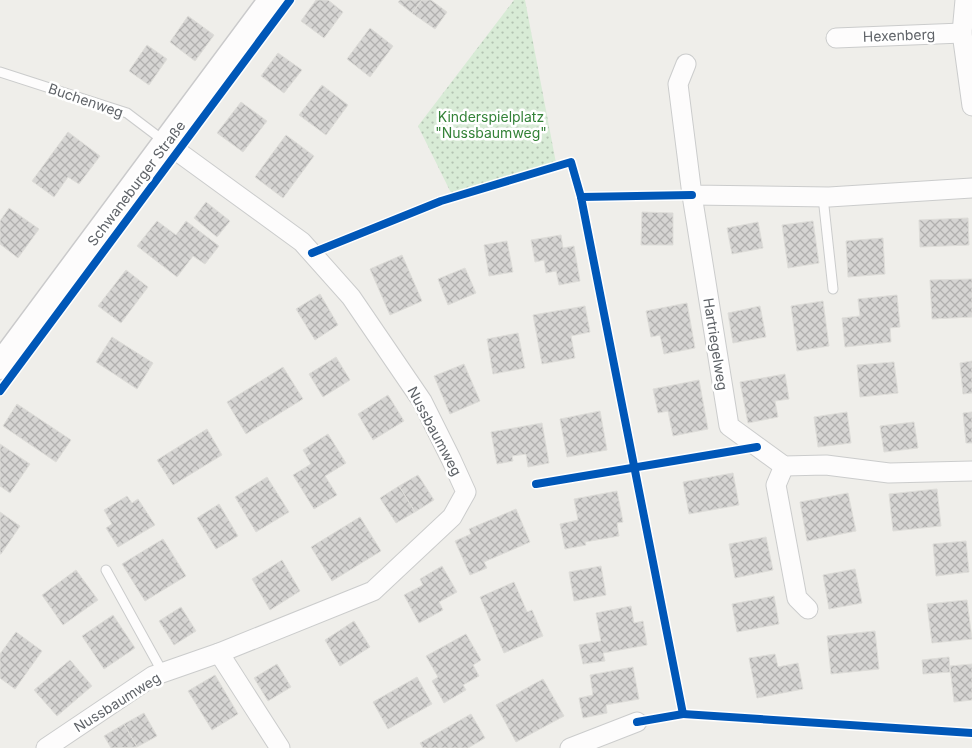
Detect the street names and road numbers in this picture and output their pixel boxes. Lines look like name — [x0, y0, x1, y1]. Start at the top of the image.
street label: Hexenberg — [863, 25, 935, 45]
street label: Buchenweg — [46, 79, 126, 121]
street label: Schwaneburger Straße — [83, 117, 189, 249]
street label: Hartriegelweg — [700, 297, 732, 391]
street label: Nussbaumweg — [404, 383, 466, 479]
street label: Nussbaumweg — [71, 669, 163, 735]

